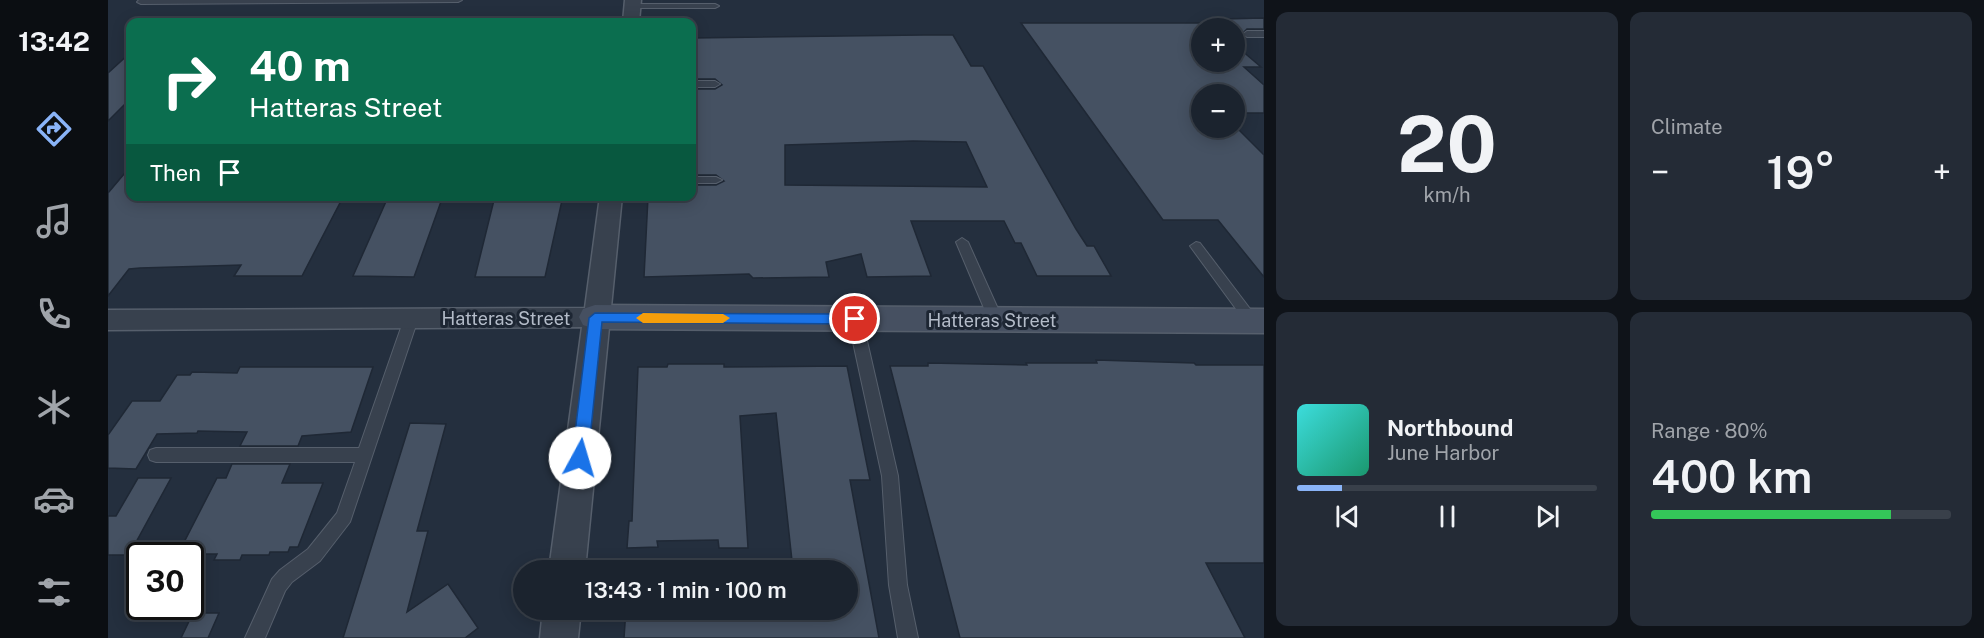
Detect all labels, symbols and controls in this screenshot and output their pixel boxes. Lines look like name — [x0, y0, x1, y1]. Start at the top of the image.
map controls — [1191, 18, 1245, 138]
button: + — [1191, 18, 1245, 72]
text: 13:42 — [18, 25, 90, 57]
text: 40 m — [249, 41, 351, 90]
icon: right — [150, 42, 228, 120]
button: − — [1191, 84, 1245, 138]
text: Hatteras Street — [249, 91, 442, 123]
text: 20 — [1397, 98, 1497, 190]
icon: directions — [33, 108, 75, 150]
text: Climate — [1651, 115, 1723, 139]
text: 19° — [1767, 146, 1835, 199]
text: − — [1651, 153, 1669, 191]
text: + — [1933, 153, 1951, 191]
icon: arrive — [213, 156, 246, 189]
text: Then — [150, 160, 201, 186]
text: km/h — [1423, 183, 1471, 207]
icon: music — [33, 200, 75, 242]
icon: phone — [33, 293, 75, 335]
pin — [829, 293, 880, 344]
icon: arrive — [838, 302, 871, 335]
street label: Hatteras Street — [442, 308, 570, 329]
street label: Hatteras Street — [928, 310, 1056, 331]
icon: climate — [33, 386, 75, 428]
text: Northbound — [1387, 415, 1513, 441]
text: Range · 80% — [1651, 419, 1768, 443]
position arrow — [548, 426, 612, 490]
text: June Harbor — [1387, 441, 1499, 465]
text: 400 km — [1651, 450, 1812, 503]
icon: car — [33, 478, 75, 520]
icon: previous — [1331, 500, 1364, 533]
icon: pause — [1431, 500, 1464, 533]
icon: next — [1531, 500, 1564, 533]
speed limit sign: 30 — [126, 542, 204, 620]
icon: filters — [33, 571, 75, 613]
text: 13:43 · 1 min · 100 m — [584, 577, 787, 603]

